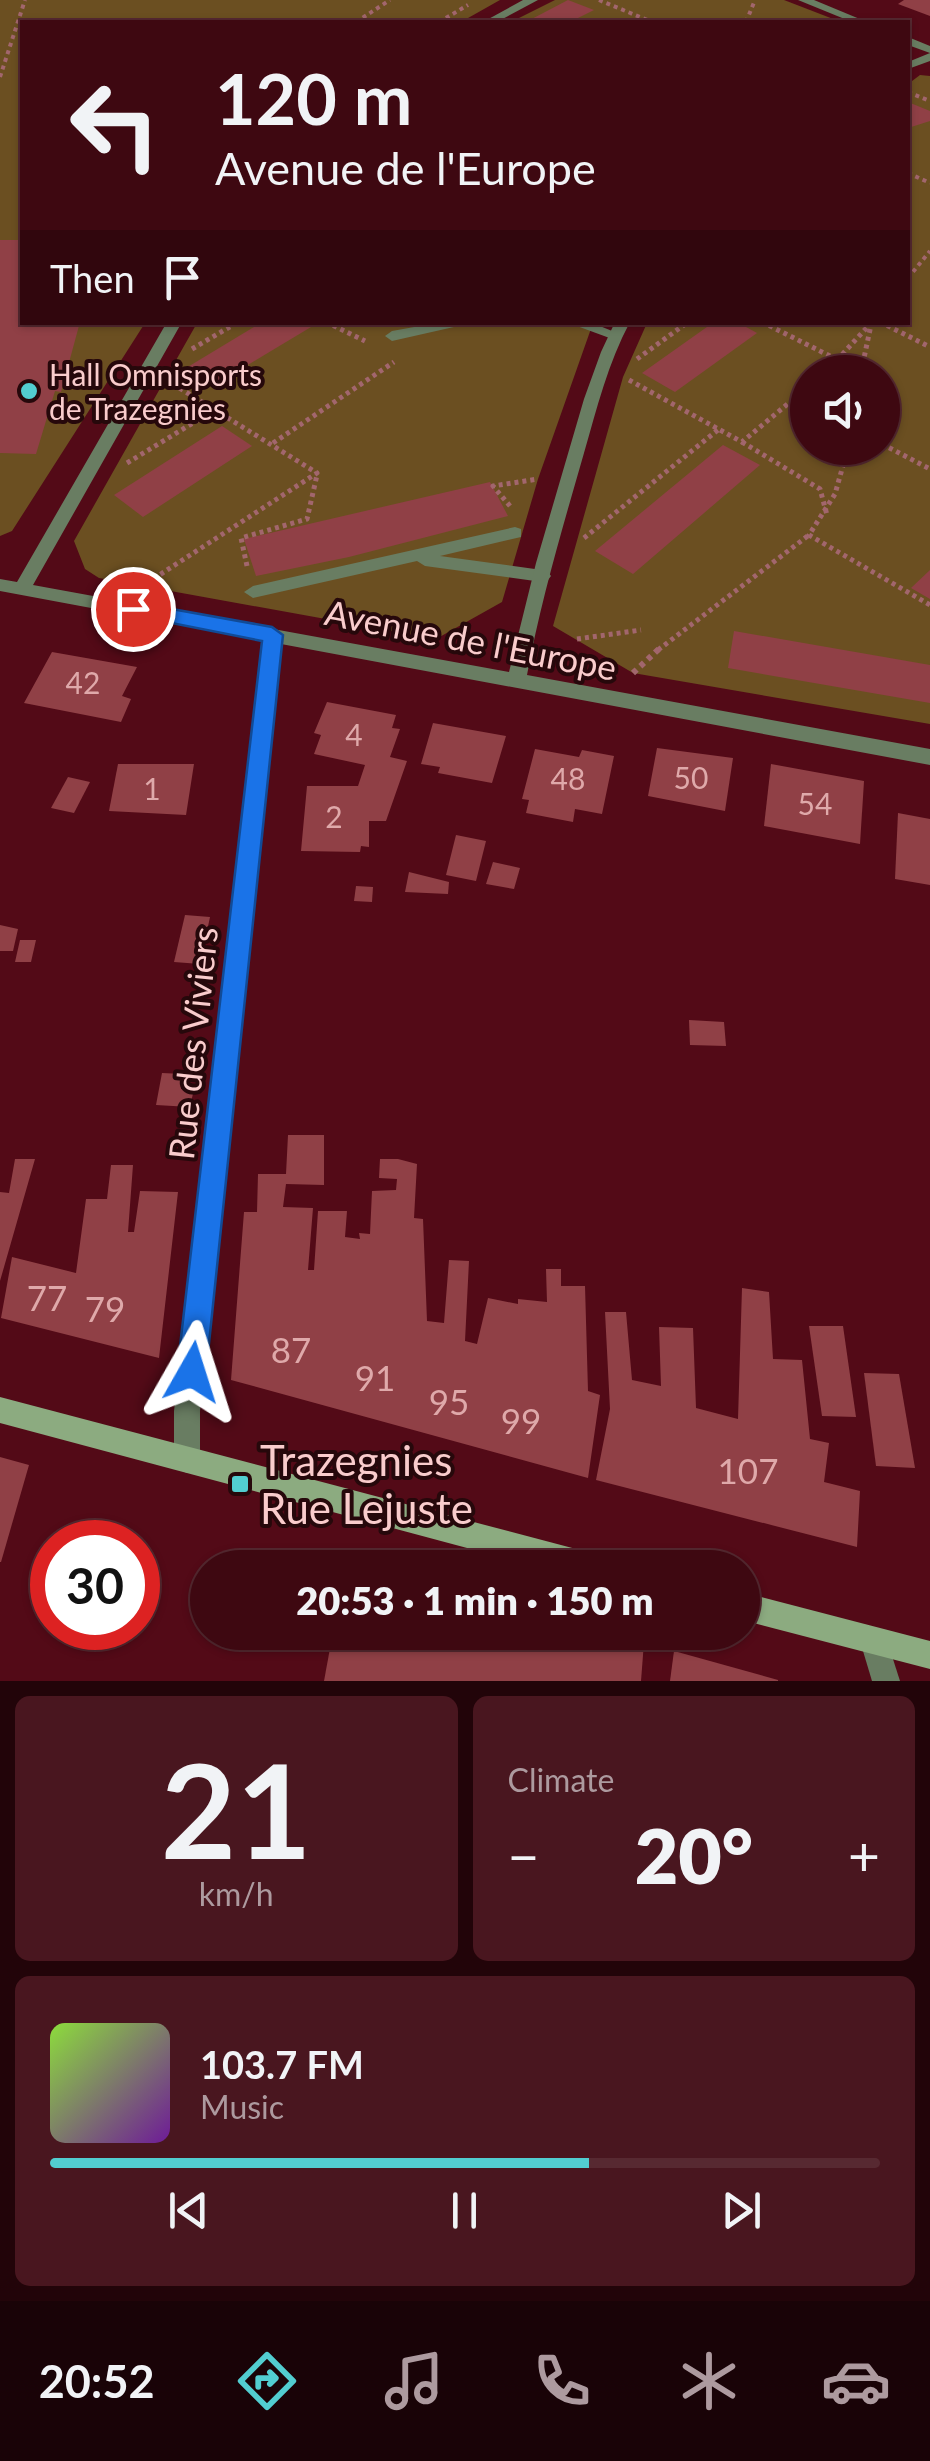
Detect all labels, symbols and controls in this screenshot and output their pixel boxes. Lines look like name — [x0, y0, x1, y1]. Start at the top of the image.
text: 120 m — [215, 56, 412, 140]
icon: left — [50, 60, 180, 190]
text: Avenue de l'Europe — [215, 141, 596, 195]
icon: arrive — [155, 250, 210, 305]
text: Then — [50, 255, 135, 301]
map controls — [790, 355, 900, 465]
button: sound — [790, 355, 900, 465]
place label: Hall Omnisports de Trazegnies — [49, 356, 262, 426]
marker: Hall Omnisports de Trazegnies — [18, 380, 40, 402]
pin — [91, 567, 176, 652]
icon: arrive — [106, 582, 161, 637]
street label: Avenue de l'Europe — [322, 590, 620, 688]
house number: 42 — [66, 664, 100, 700]
house number: 4 — [345, 716, 363, 752]
house number: 50 — [674, 759, 708, 795]
house number: 48 — [551, 760, 585, 796]
house number: 1 — [143, 770, 161, 806]
house number: 54 — [798, 785, 832, 821]
house number: 2 — [325, 798, 343, 834]
street label: Rue des Viviers — [159, 924, 225, 1162]
house number: 77 — [27, 1276, 67, 1318]
house number: 79 — [85, 1287, 125, 1329]
position arrow — [140, 1320, 244, 1424]
house number: 87 — [271, 1328, 311, 1370]
house number: 91 — [355, 1356, 395, 1398]
house number: 95 — [429, 1380, 469, 1422]
house number: 99 — [501, 1399, 541, 1441]
place label: Trazegnies Rue Lejuste — [260, 1435, 473, 1533]
house number: 107 — [718, 1449, 778, 1491]
marker: Trazegnies Rue Lejuste — [229, 1473, 251, 1495]
speed limit sign: 30 — [30, 1520, 160, 1650]
text: 20:53 · 1 min · 150 m — [296, 1577, 654, 1623]
text: 21 — [161, 1731, 312, 1887]
text: Climate — [508, 1760, 614, 1799]
text: 20° — [635, 1810, 753, 1900]
text: − — [508, 1822, 539, 1888]
text: + — [848, 1822, 880, 1888]
text: km/h — [199, 1874, 274, 1913]
text: 103.7 FM — [200, 2041, 364, 2087]
text: Music — [200, 2087, 284, 2126]
icon: previous — [161, 2183, 216, 2238]
icon: pause — [437, 2183, 492, 2238]
icon: next — [714, 2183, 769, 2238]
icon: directions — [232, 2346, 302, 2416]
icon: music — [379, 2346, 449, 2416]
icon: phone — [527, 2346, 597, 2416]
icon: climate — [674, 2346, 744, 2416]
icon: car — [821, 2346, 891, 2416]
text: 20:52 — [39, 2354, 155, 2408]

